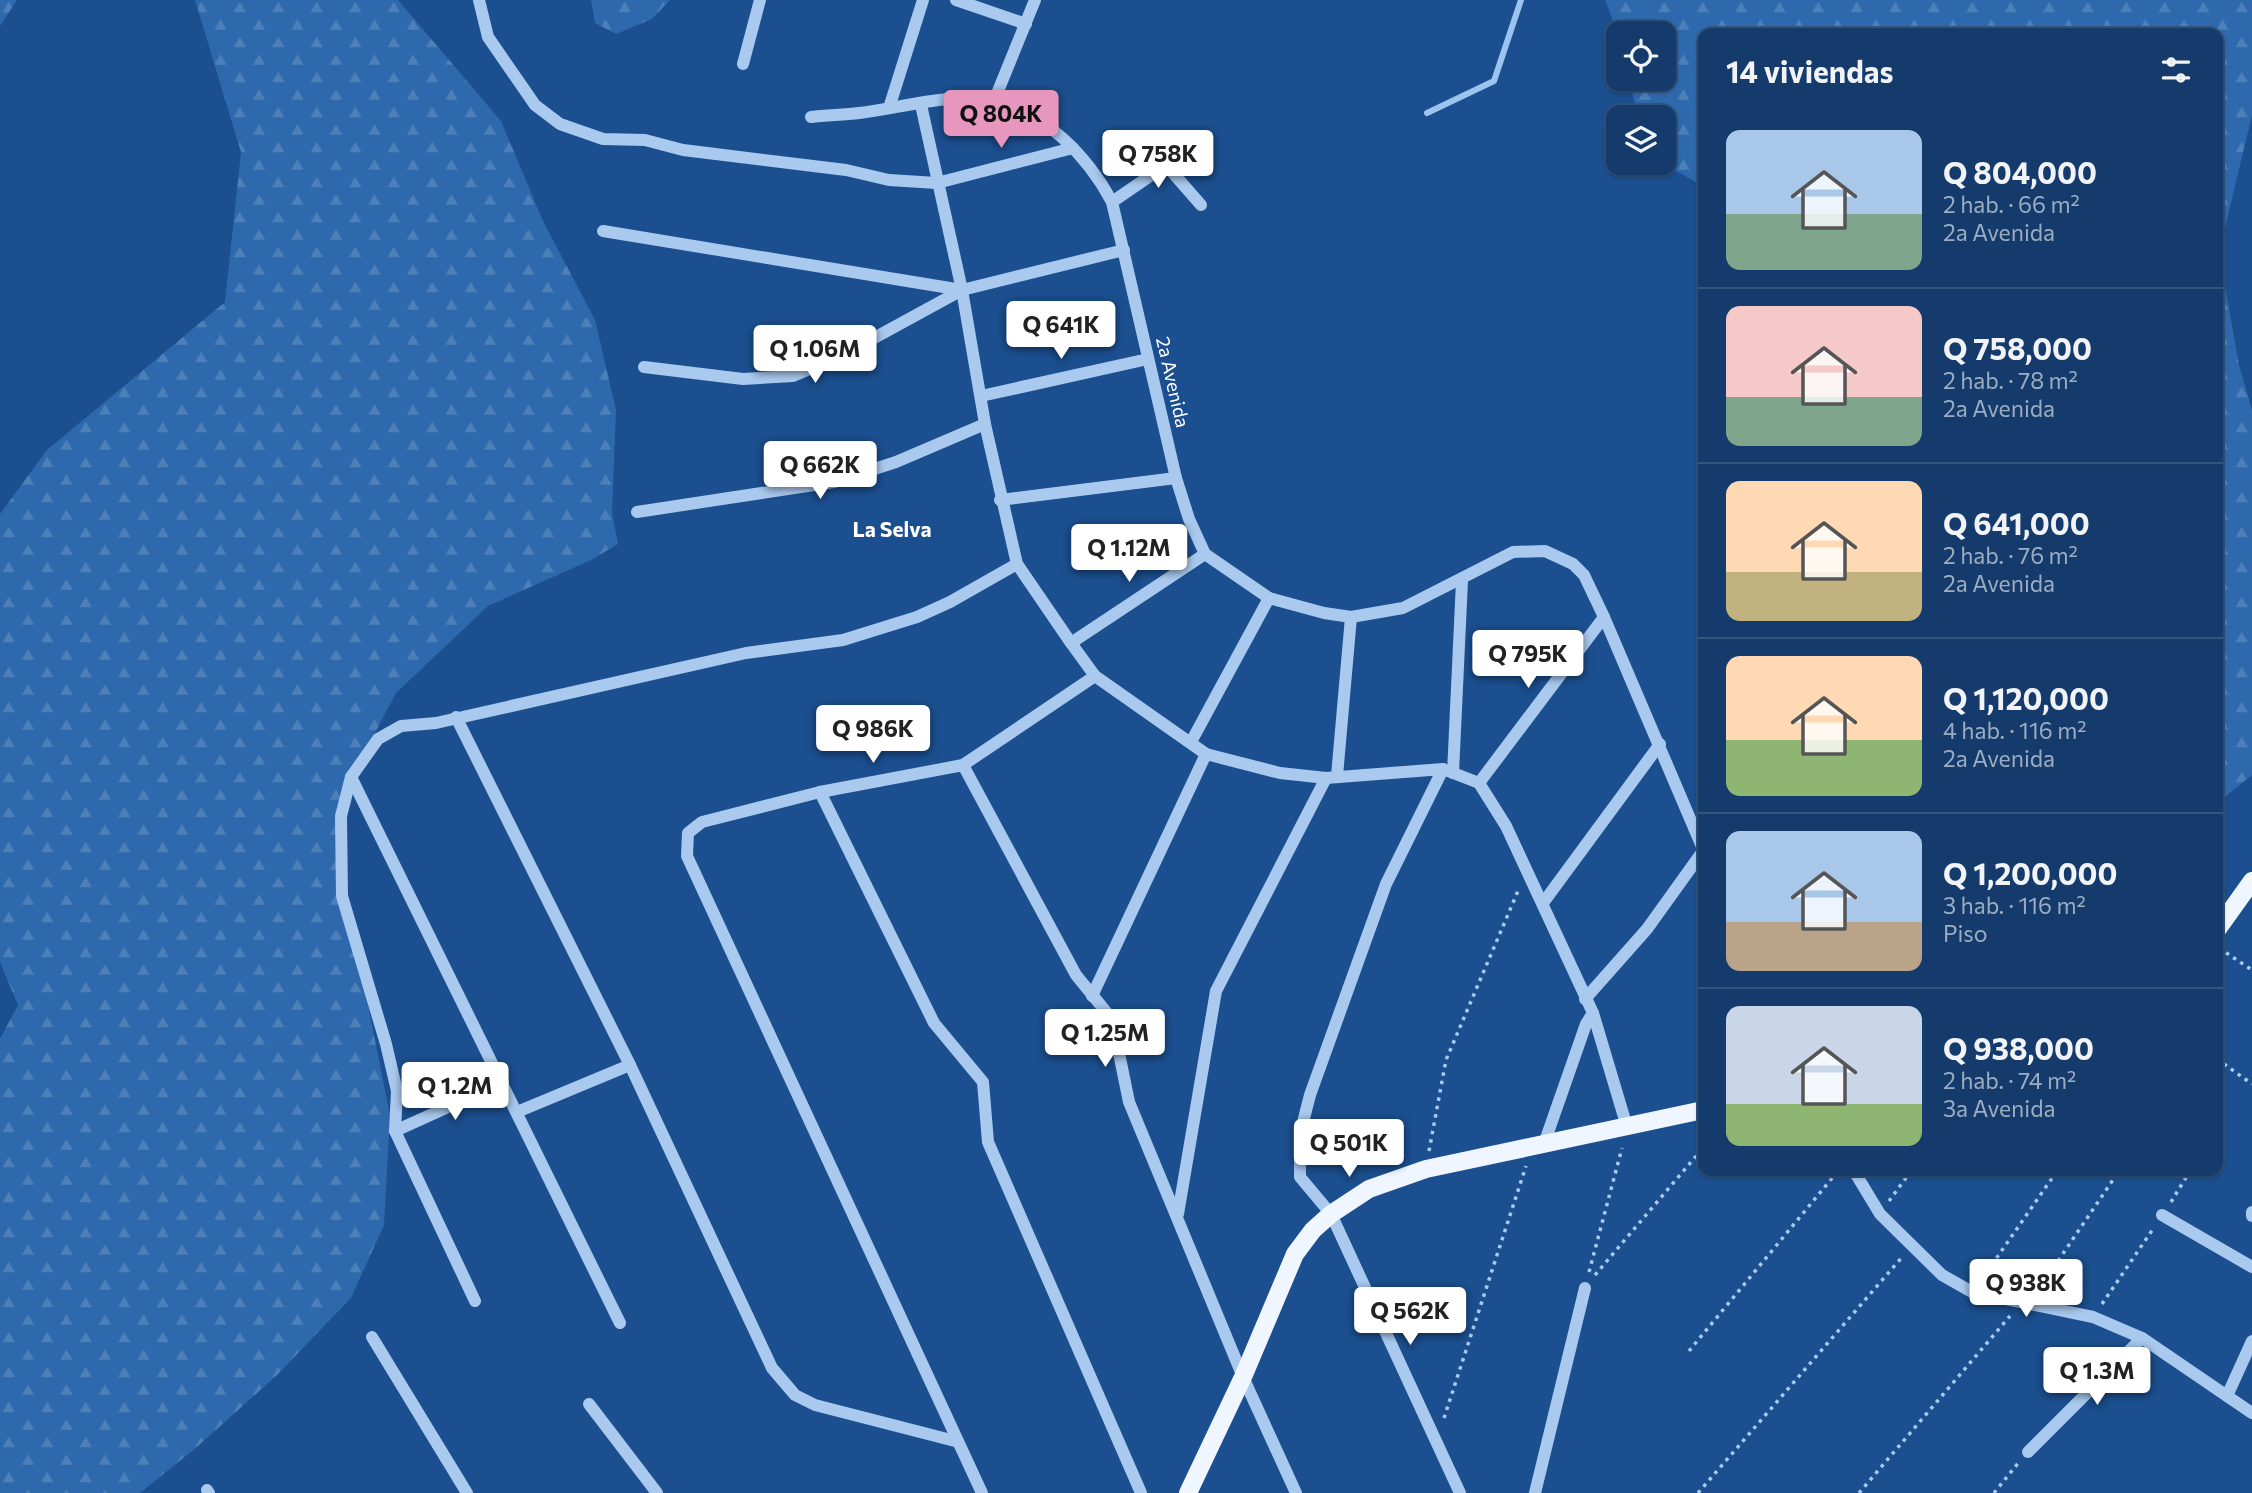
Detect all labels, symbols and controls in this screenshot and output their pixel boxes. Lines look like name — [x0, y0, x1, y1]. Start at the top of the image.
map controls — [1606, 21, 1676, 175]
button: locate — [1606, 21, 1676, 91]
icon: filters — [2157, 51, 2195, 89]
text: 14 viviendas — [1726, 52, 1894, 89]
pin: Q 804K — [944, 90, 1058, 150]
text: Q 804K — [960, 99, 1042, 127]
button: layers — [1606, 105, 1676, 175]
pin: Q 758K — [1101, 130, 1215, 190]
text: Q 758K — [1118, 139, 1198, 167]
text: Q 804,000 — [1943, 153, 2097, 190]
icon: home — [1782, 158, 1866, 242]
text: 2 hab. · 66 m² — [1943, 190, 2080, 218]
text: 2a Avenida — [1943, 218, 2055, 246]
pin: Q 641K — [1004, 302, 1118, 361]
text: Q 641K — [1022, 310, 1100, 338]
pin: Q 1.06M — [750, 326, 880, 385]
text: Q 758,000 — [1943, 329, 2092, 366]
text: Q 1.06M — [770, 334, 860, 362]
street label: 2a Avenida — [1152, 334, 1195, 430]
icon: home — [1782, 334, 1866, 418]
text: 2 hab. · 78 m² — [1943, 366, 2078, 394]
text: 2a Avenida — [1943, 394, 2055, 422]
pin: Q 662K — [763, 442, 877, 501]
text: Q 662K — [780, 450, 860, 478]
text: Q 641,000 — [1943, 504, 2090, 541]
icon: home — [1782, 509, 1866, 593]
district label: La Selva — [853, 516, 931, 541]
pin: Q 1.12M — [1064, 524, 1194, 584]
text: Q 1.12M — [1087, 533, 1171, 561]
text: 2 hab. · 76 m² — [1943, 541, 2078, 569]
text: 2a Avenida — [1943, 569, 2055, 597]
pin: Q 795K — [1471, 630, 1585, 690]
text: Q 795K — [1488, 639, 1568, 667]
text: Q 1,120,000 — [1943, 679, 2109, 716]
icon: home — [1782, 684, 1866, 768]
pin: Q 986K — [816, 706, 930, 765]
text: Q 986K — [832, 714, 914, 742]
text: 4 hab. · 116 m² — [1943, 716, 2086, 744]
text: 2a Avenida — [1943, 744, 2055, 772]
text: Q 1,200,000 — [1943, 854, 2117, 891]
icon: home — [1782, 859, 1866, 943]
text: 3 hab. · 116 m² — [1943, 891, 2086, 919]
text: Piso — [1943, 919, 1988, 947]
pin: Q 1.25M — [1040, 1010, 1170, 1069]
text: Q 1.25M — [1061, 1018, 1149, 1046]
text: Q 938,000 — [1943, 1029, 2094, 1066]
icon: home — [1782, 1034, 1866, 1118]
pin: Q 1.2M — [398, 1062, 512, 1122]
text: 2 hab. · 74 m² — [1943, 1066, 2076, 1094]
text: Q 1.2M — [418, 1071, 492, 1099]
text: 3a Avenida — [1943, 1094, 2055, 1122]
pin: Q 501K — [1292, 1120, 1406, 1179]
text: Q 501K — [1310, 1128, 1388, 1156]
pin: Q 938K — [1969, 1260, 2083, 1319]
text: Q 938K — [1986, 1268, 2066, 1296]
pin: Q 562K — [1353, 1288, 1467, 1347]
text: Q 562K — [1370, 1296, 1450, 1324]
pin: Q 1.3M — [2040, 1348, 2154, 1407]
text: Q 1.3M — [2059, 1356, 2135, 1384]

